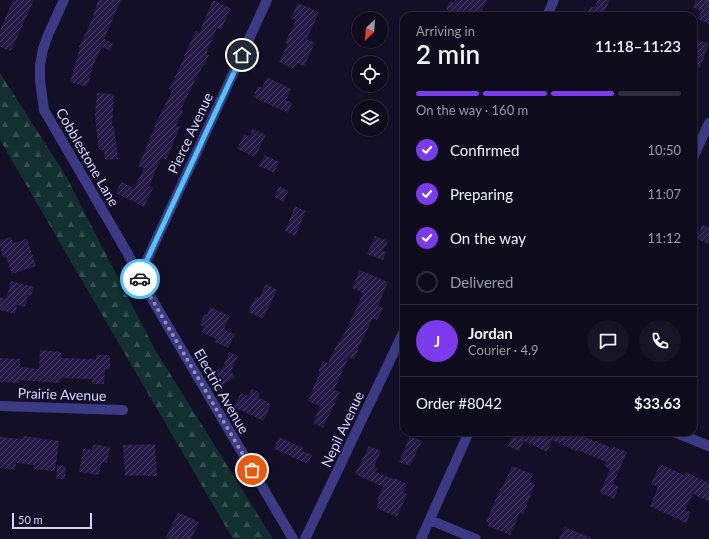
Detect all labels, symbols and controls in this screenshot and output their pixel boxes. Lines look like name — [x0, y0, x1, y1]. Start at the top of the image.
north arrow — [352, 12, 388, 48]
map controls — [352, 12, 388, 136]
text: Arriving in — [416, 23, 475, 39]
text: 11:18–11:23 — [595, 37, 681, 55]
pin — [225, 38, 259, 72]
text: 2 min — [416, 38, 480, 70]
icon: home — [231, 44, 253, 66]
button: locate — [352, 56, 388, 92]
street label: Pierce Avenue — [164, 90, 216, 176]
button: layers — [352, 100, 388, 136]
text: On the way · 160 m — [416, 102, 528, 118]
street label: Cobblestone Lane — [53, 105, 123, 209]
icon: check — [416, 139, 438, 161]
text: Confirmed — [450, 141, 519, 159]
text: 10:50 — [648, 142, 681, 158]
icon: check — [416, 183, 438, 205]
text: Preparing — [450, 185, 513, 203]
text: 11:07 — [648, 186, 681, 202]
icon: check — [416, 227, 438, 249]
text: On the way — [450, 229, 526, 247]
text: 11:12 — [648, 230, 681, 246]
courier — [120, 259, 160, 299]
icon: car — [129, 268, 151, 290]
text: Delivered — [450, 273, 513, 291]
button: chat — [587, 320, 629, 362]
button: phone — [639, 320, 681, 362]
text: Jordan — [468, 324, 513, 342]
text: J — [434, 332, 440, 350]
text: Courier · 4.9 — [468, 342, 539, 358]
street label: Electric Avenue — [191, 346, 253, 436]
street label: Prairie Avenue — [17, 384, 107, 404]
street label: Nepil Avenue — [317, 388, 367, 470]
text: Order #8042 — [416, 394, 502, 412]
text: $33.63 — [634, 394, 681, 412]
pin — [235, 453, 269, 487]
icon: bag — [241, 459, 263, 481]
scale bar — [12, 511, 92, 530]
text: 50 m — [18, 513, 43, 526]

